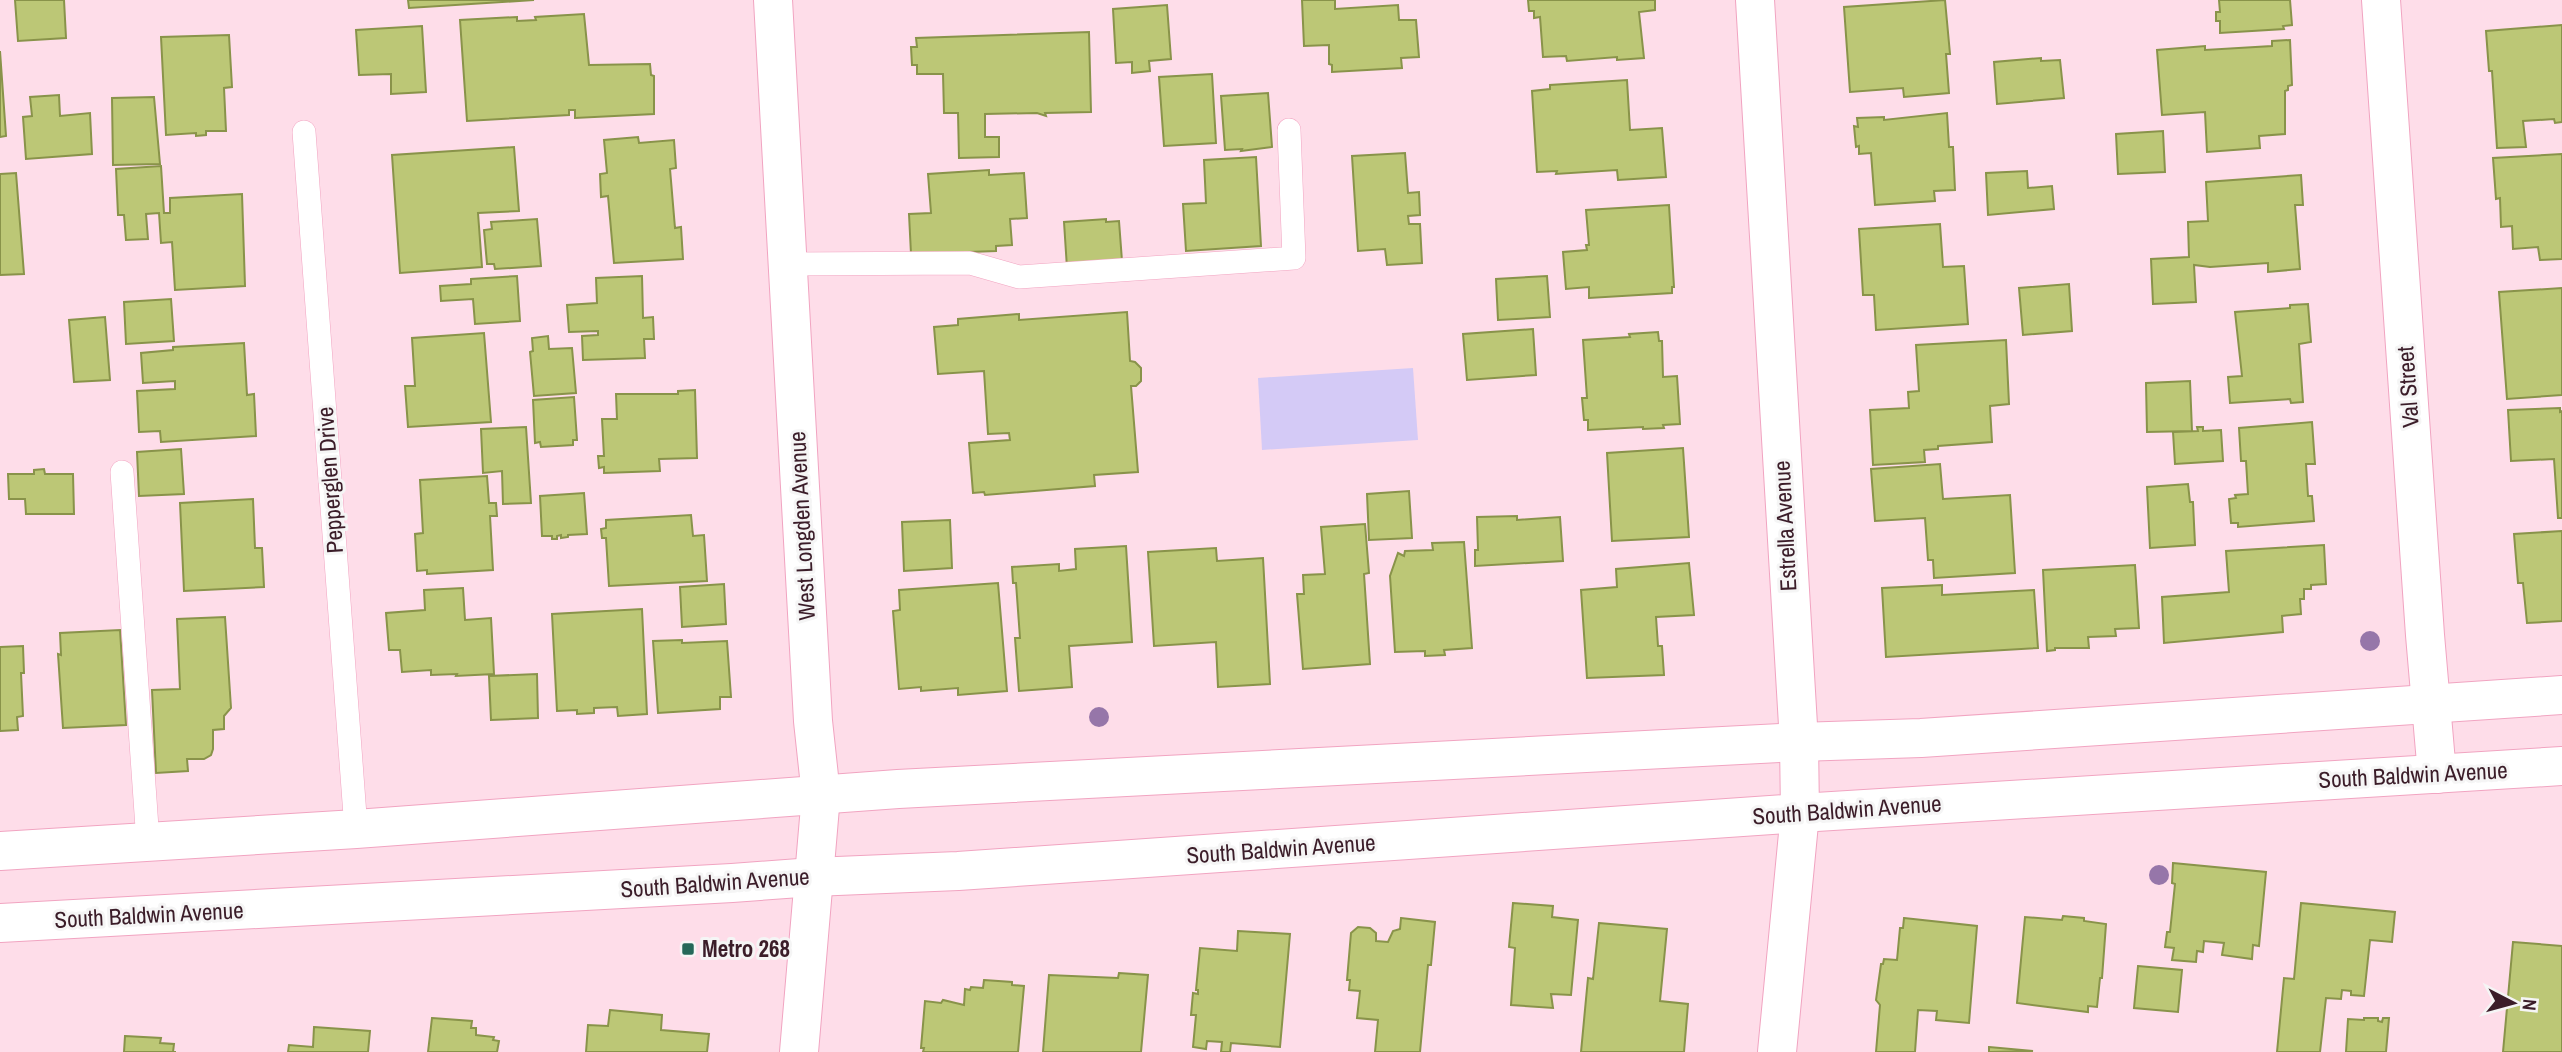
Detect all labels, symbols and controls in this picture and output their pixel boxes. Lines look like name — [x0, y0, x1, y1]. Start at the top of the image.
street label: Val Street — [2389, 345, 2426, 429]
street label: Pepperglen Drive — [309, 406, 350, 554]
street label: West Longden Avenue — [781, 431, 822, 621]
street label: Estrella Avenue — [1766, 460, 1803, 592]
street label: South Baldwin Avenue — [2318, 754, 2508, 795]
street label: South Baldwin Avenue — [1751, 787, 1943, 832]
street label: South Baldwin Avenue — [1185, 826, 1377, 871]
street label: South Baldwin Avenue — [619, 860, 811, 905]
street label: South Baldwin Avenue — [54, 894, 244, 935]
place label: Metro 268 — [702, 933, 790, 964]
marker: Metro 268 — [680, 941, 696, 957]
north arrow — [2478, 968, 2548, 1038]
text: N — [2516, 998, 2543, 1012]

